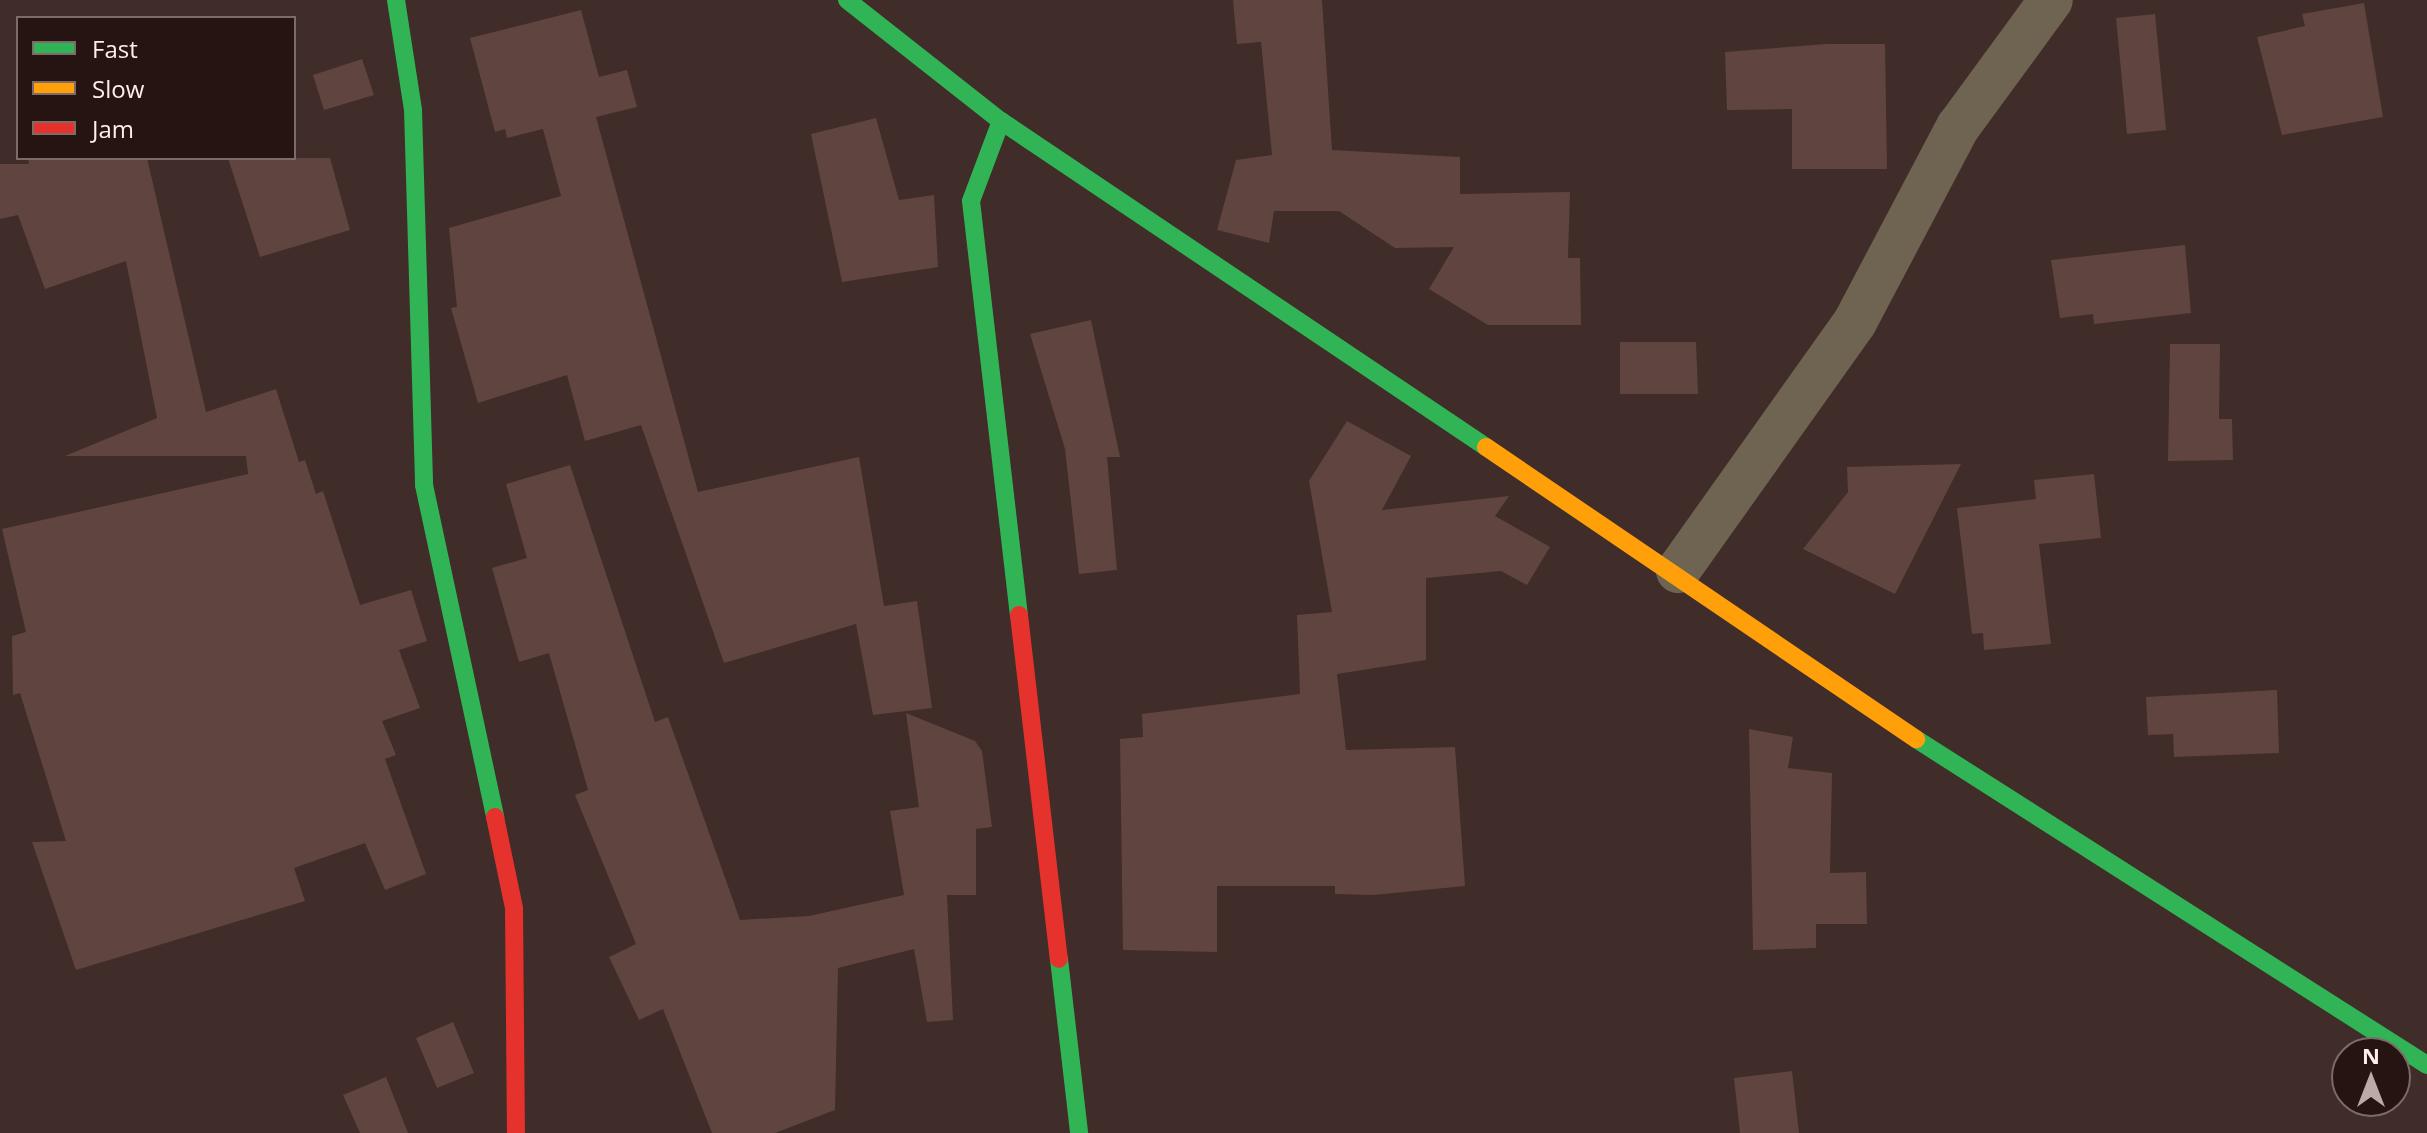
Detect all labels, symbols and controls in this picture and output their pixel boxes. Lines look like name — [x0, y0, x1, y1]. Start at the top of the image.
legend — [16, 16, 296, 160]
text: Fast — [92, 32, 138, 65]
text: Slow — [92, 72, 144, 105]
text: Jam — [92, 112, 134, 145]
north arrow — [2331, 1037, 2411, 1117]
text: N — [2362, 1040, 2380, 1070]

